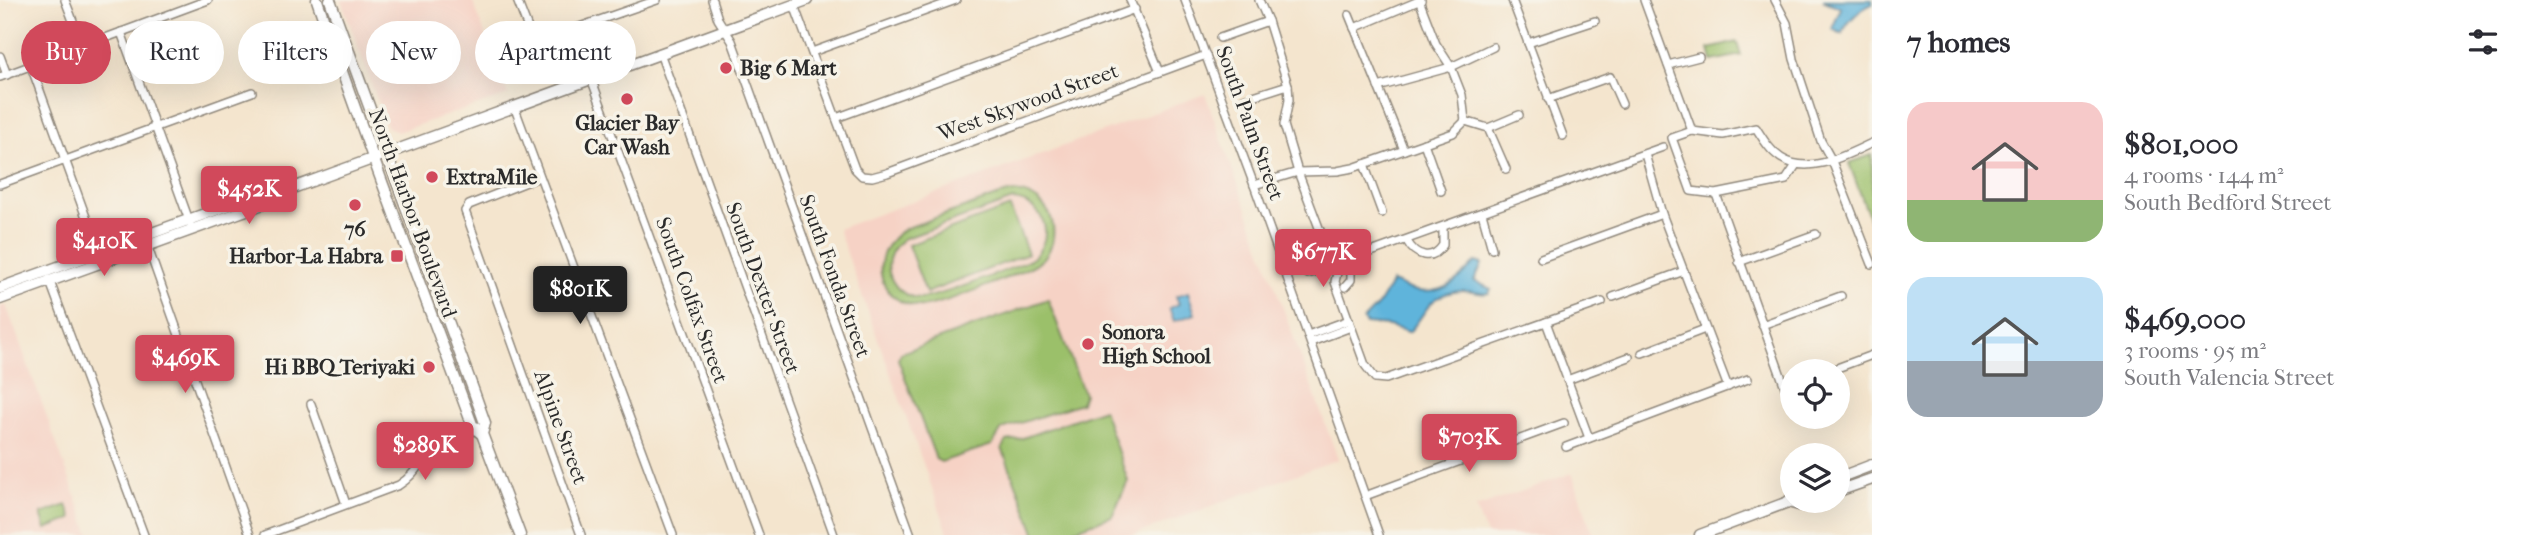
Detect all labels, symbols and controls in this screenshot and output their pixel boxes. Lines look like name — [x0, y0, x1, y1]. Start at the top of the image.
chip: Buy — [21, 21, 111, 84]
chip: Rent — [125, 21, 224, 84]
chip: Filters — [238, 21, 352, 84]
chip: New — [366, 21, 461, 84]
chip: Apartment — [475, 21, 636, 84]
icon: filters — [2464, 23, 2502, 61]
text: 7 homes — [1907, 25, 2010, 60]
street label: South Palm Street — [1211, 43, 1289, 204]
place label: Big 6 Mart — [740, 56, 837, 80]
street label: West Skywood Street — [934, 58, 1122, 146]
marker: Big 6 Mart — [718, 60, 734, 76]
marker: Glacier Bay Car Wash — [619, 91, 635, 107]
street label: North Harbor Boulevard — [364, 105, 462, 321]
place label: Glacier Bay Car Wash — [575, 111, 681, 159]
text: $801,000 — [2124, 127, 2239, 162]
icon: home — [1963, 130, 2047, 214]
text: 4 rooms · 144 m² — [2124, 162, 2284, 189]
place label: ExtraMile — [446, 165, 538, 189]
pin: $452K — [200, 166, 298, 226]
marker: ExtraMile — [424, 169, 440, 185]
text: $452K — [217, 175, 281, 202]
text: South Bedford Street — [2124, 189, 2332, 216]
street label: South Fonda Street — [794, 191, 876, 361]
marker: 76 — [347, 197, 363, 213]
street label: South Dexter Street — [721, 199, 805, 378]
street label: South Colfax Street — [651, 214, 733, 387]
place label: 76 — [343, 217, 366, 241]
pin: $410K — [55, 218, 153, 278]
text: $410K — [72, 227, 136, 254]
pin: $677K — [1274, 230, 1372, 289]
text: $677K — [1291, 238, 1355, 265]
place label: Harbor-La Habra — [229, 244, 384, 268]
marker: Harbor-La Habra — [389, 248, 405, 264]
pin: $801K — [531, 266, 629, 326]
text: $801K — [549, 275, 611, 302]
text: $469,000 — [2124, 302, 2246, 337]
icon: home — [1963, 305, 2047, 389]
place label: Sonora High School — [1102, 320, 1211, 368]
pin: $469K — [136, 336, 234, 395]
marker: Sonora High School — [1080, 336, 1096, 352]
text: 3 rooms · 95 m² — [2124, 337, 2266, 364]
text: $469K — [151, 344, 219, 371]
place label: Hi BBQ Teriyaki — [265, 355, 416, 379]
marker: Hi BBQ Teriyaki — [421, 359, 437, 375]
map controls — [1780, 359, 1850, 513]
button: locate — [1780, 359, 1850, 429]
text: South Valencia Street — [2124, 364, 2335, 391]
street label: Alpine Street — [529, 366, 593, 488]
pin: $703K — [1420, 414, 1518, 474]
pin: $289K — [376, 422, 474, 482]
text: $703K — [1438, 423, 1500, 450]
text: $289K — [393, 431, 457, 458]
button: layers — [1780, 443, 1850, 513]

